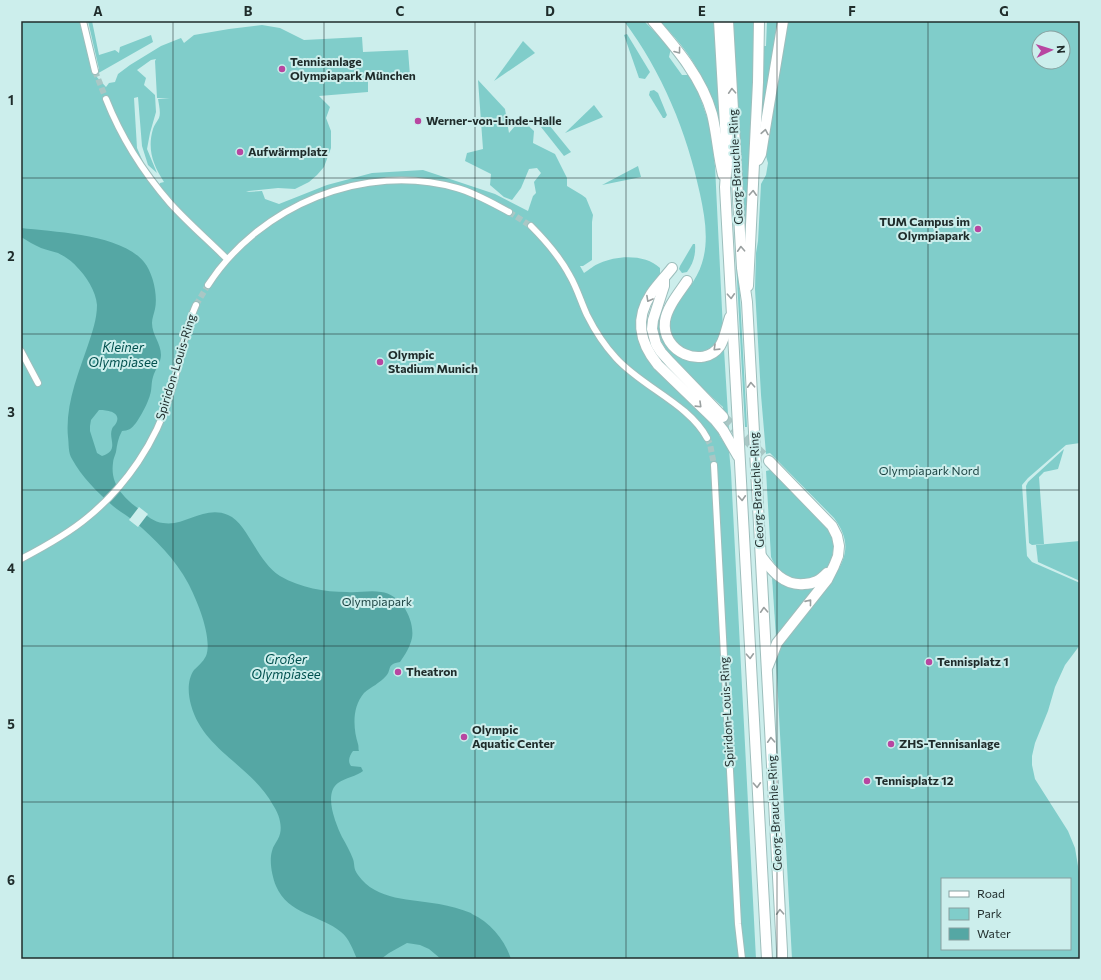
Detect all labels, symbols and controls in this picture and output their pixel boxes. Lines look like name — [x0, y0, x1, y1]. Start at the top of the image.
text: A — [93, 3, 103, 19]
text: B — [244, 3, 253, 19]
text: C — [396, 3, 405, 19]
text: D — [545, 3, 555, 19]
text: E — [698, 3, 706, 19]
text: F — [848, 3, 856, 19]
text: G — [999, 3, 1009, 19]
north arrow — [1031, 30, 1071, 70]
text: N — [1055, 45, 1068, 54]
one-way arrow — [673, 46, 680, 53]
place label: Tennisanlage Olympiapark München — [290, 54, 416, 82]
marker: Tennisanlage Olympiapark München — [277, 64, 287, 74]
one-way arrow — [728, 88, 737, 94]
text: 1 — [8, 92, 14, 108]
street label: Georg-Brauchle-Ring — [725, 108, 745, 225]
place label: Werner-von-Linde-Halle — [426, 113, 562, 127]
marker: Werner-von-Linde-Halle — [413, 116, 423, 126]
one-way arrow — [760, 128, 768, 135]
place label: Aufwärmplatz — [248, 144, 328, 158]
marker: Aufwärmplatz — [235, 147, 245, 157]
one-way arrow — [748, 190, 757, 196]
place label: TUM Campus im Olympiapark — [879, 214, 970, 242]
marker: TUM Campus im Olympiapark — [973, 224, 983, 234]
one-way arrow — [736, 246, 745, 252]
text: 2 — [7, 248, 15, 264]
one-way arrow — [727, 293, 735, 299]
one-way arrow — [646, 294, 653, 302]
street label: Spiridon-Louis-Ring — [152, 312, 198, 421]
water label: Kleiner Olympiasee — [88, 339, 158, 370]
one-way arrow — [713, 343, 721, 351]
place label: Olympic Stadium Munich — [388, 347, 478, 375]
marker: Olympic Stadium Munich — [375, 357, 385, 367]
one-way arrow — [747, 382, 756, 388]
one-way arrow — [694, 400, 702, 408]
text: 3 — [7, 404, 15, 420]
street label: Georg-Brauchle-Ring — [746, 431, 766, 548]
park label: Olympiapark Nord — [879, 463, 979, 477]
one-way arrow — [737, 495, 746, 501]
text: 4 — [7, 560, 15, 576]
park label: Olympiapark — [342, 594, 413, 608]
one-way arrow — [804, 599, 811, 607]
one-way arrow — [759, 607, 768, 613]
water label: Großer Olympiasee — [251, 651, 321, 682]
one-way arrow — [746, 653, 755, 659]
place label: Tennisplatz 1 — [937, 654, 1009, 668]
street label: Spiridon-Louis-Ring — [716, 656, 736, 767]
marker: Tennisplatz 1 — [924, 657, 934, 667]
place label: Theatron — [406, 664, 457, 678]
marker: Theatron — [393, 667, 403, 677]
text: 5 — [7, 716, 15, 732]
place label: Olympic Aquatic Center — [472, 722, 555, 750]
marker: Olympic Aquatic Center — [459, 732, 469, 742]
place label: ZHS-Tennisanlage — [899, 736, 1000, 750]
one-way arrow — [766, 737, 775, 743]
marker: ZHS-Tennisanlage — [886, 739, 896, 749]
street label: Georg-Brauchle-Ring — [764, 754, 784, 871]
place label: Tennisplatz 12 — [875, 773, 954, 787]
marker: Tennisplatz 12 — [862, 776, 872, 786]
one-way arrow — [753, 782, 762, 788]
text: 6 — [7, 872, 15, 888]
legend — [941, 878, 1071, 950]
text: Road — [977, 886, 1005, 900]
text: Park — [977, 906, 1003, 920]
one-way arrow — [776, 909, 784, 915]
text: Water — [977, 926, 1011, 940]

